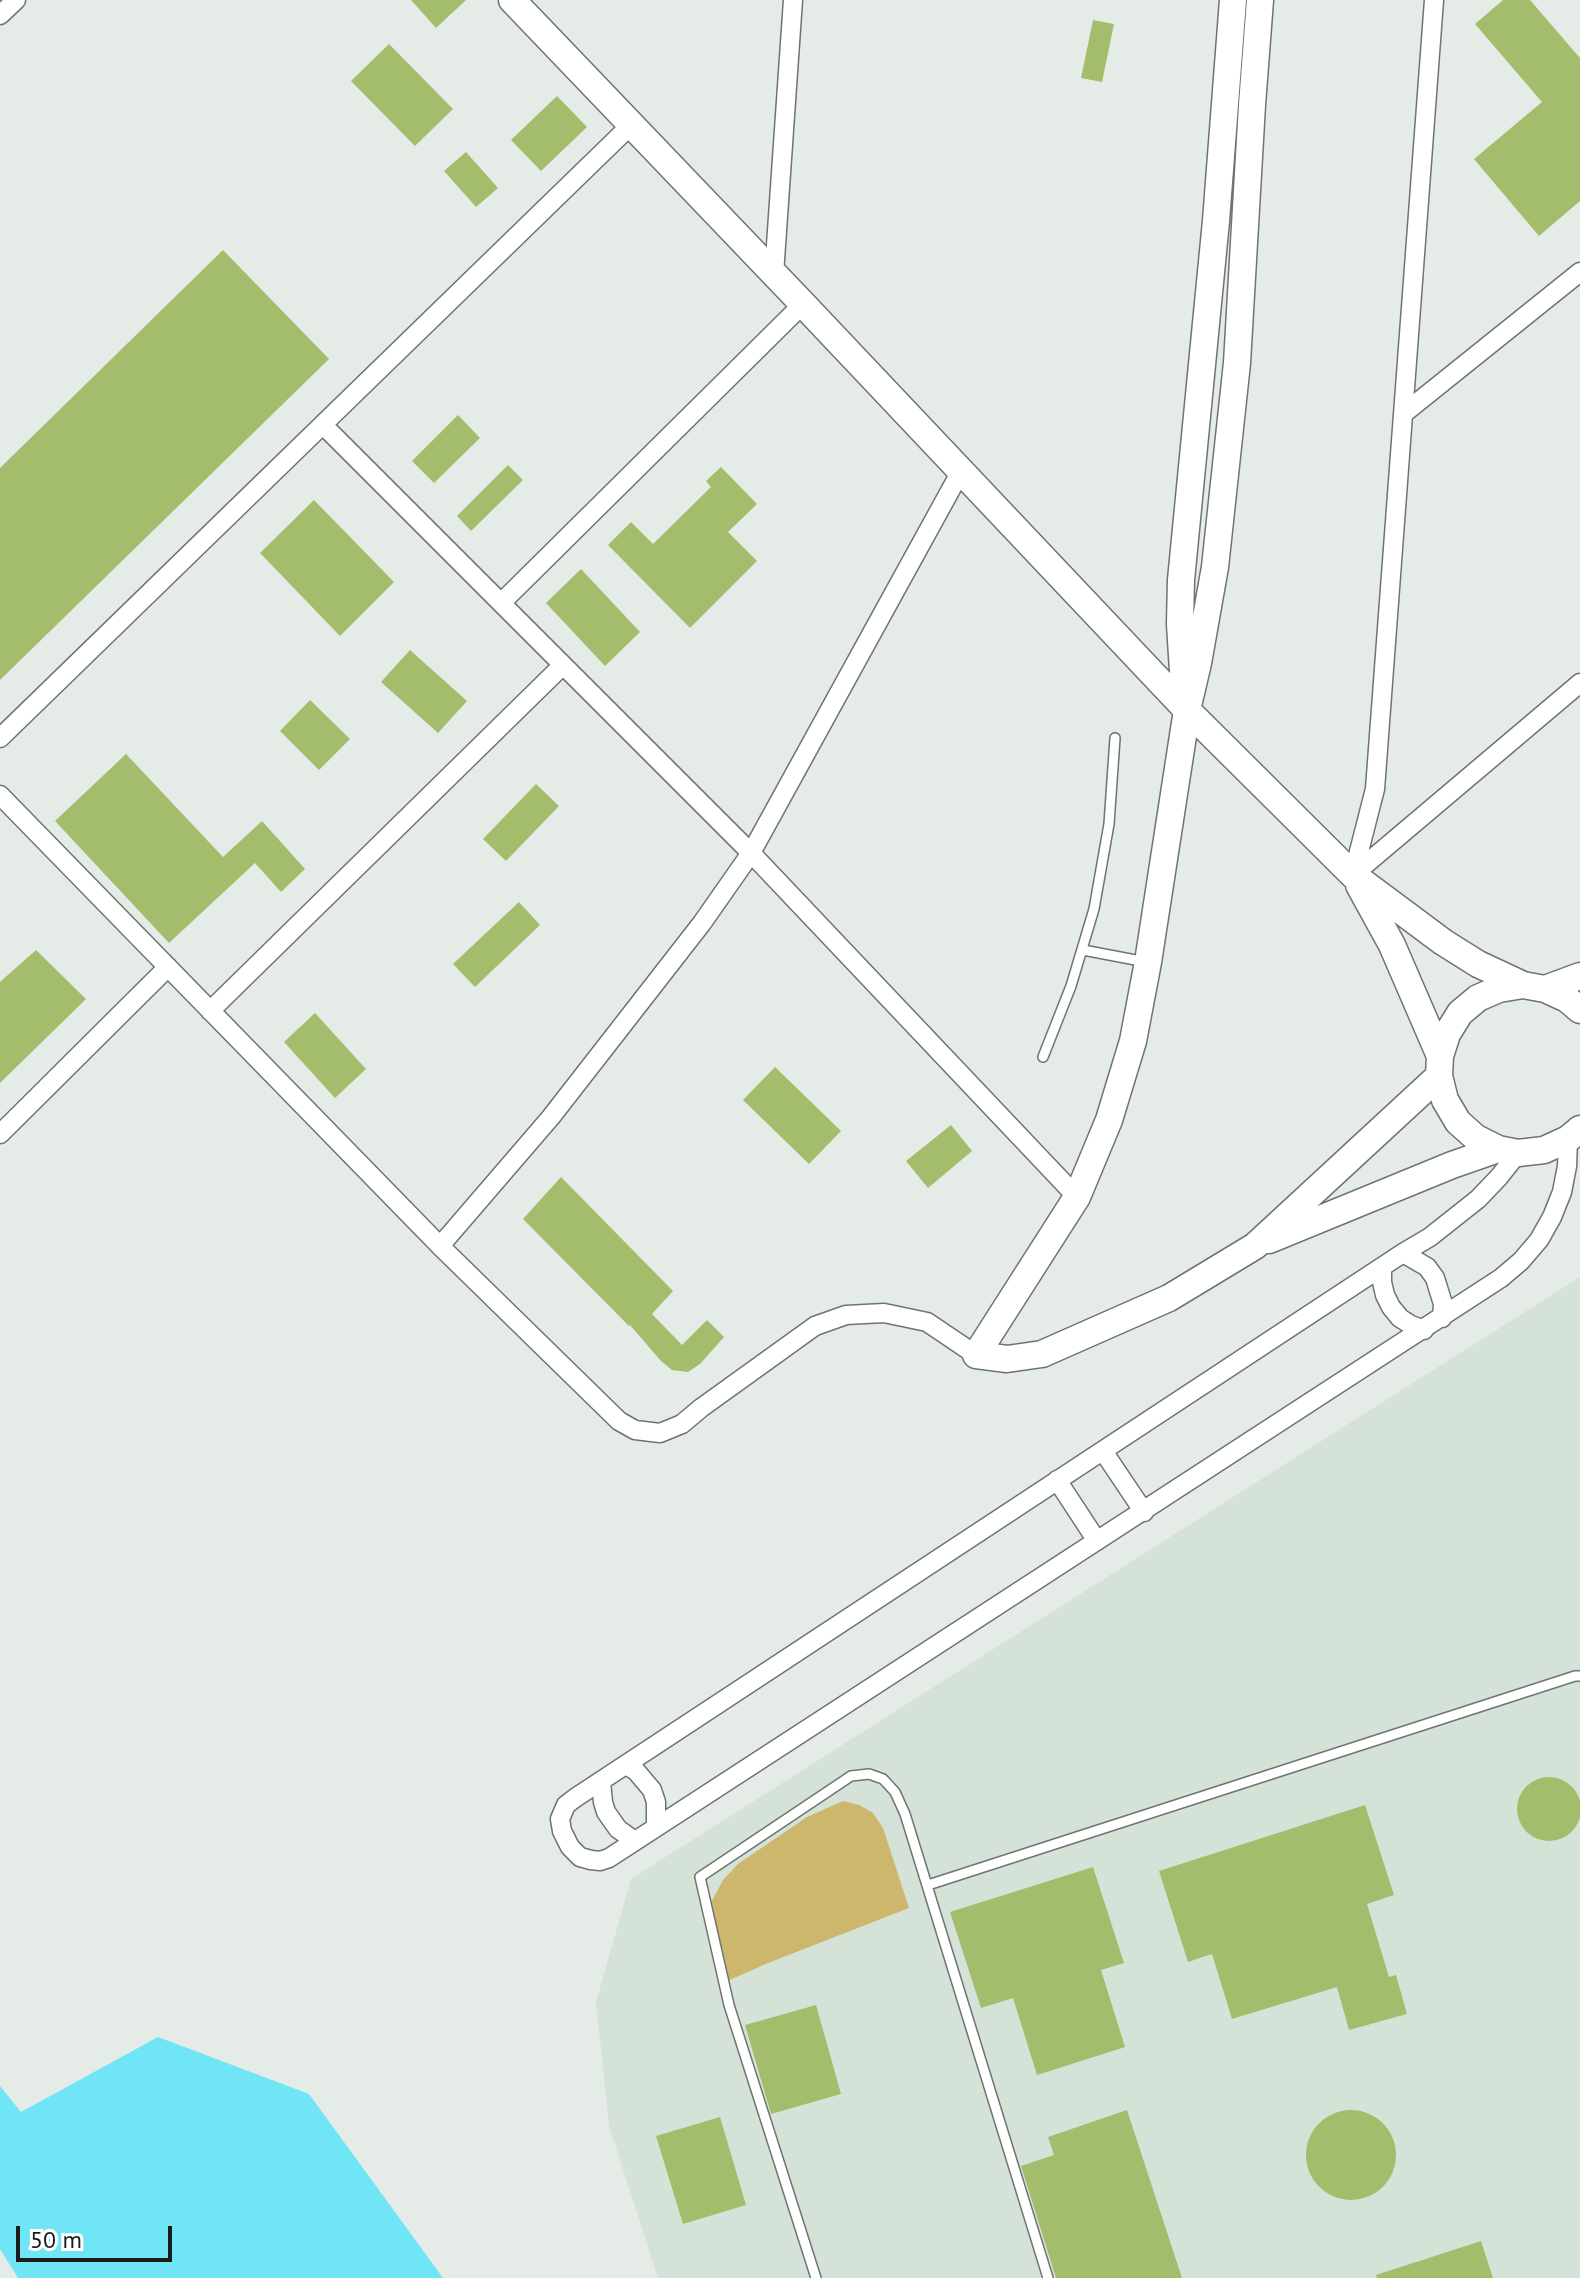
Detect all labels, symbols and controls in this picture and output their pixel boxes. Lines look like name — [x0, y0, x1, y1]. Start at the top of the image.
scale bar — [20, 2210, 176, 2260]
text: 50 m — [30, 2224, 82, 2255]

